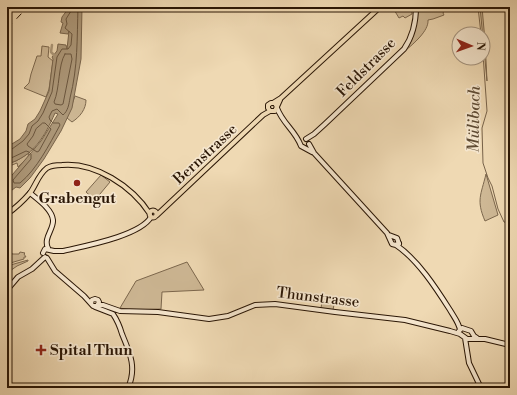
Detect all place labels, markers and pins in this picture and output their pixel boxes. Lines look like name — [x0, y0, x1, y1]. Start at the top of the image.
marker: Grabengut — [72, 178, 82, 188]
place label: Grabengut — [38, 189, 116, 208]
place label: Spital Thun — [50, 341, 133, 360]
marker: Spital Thun — [35, 344, 47, 356]

